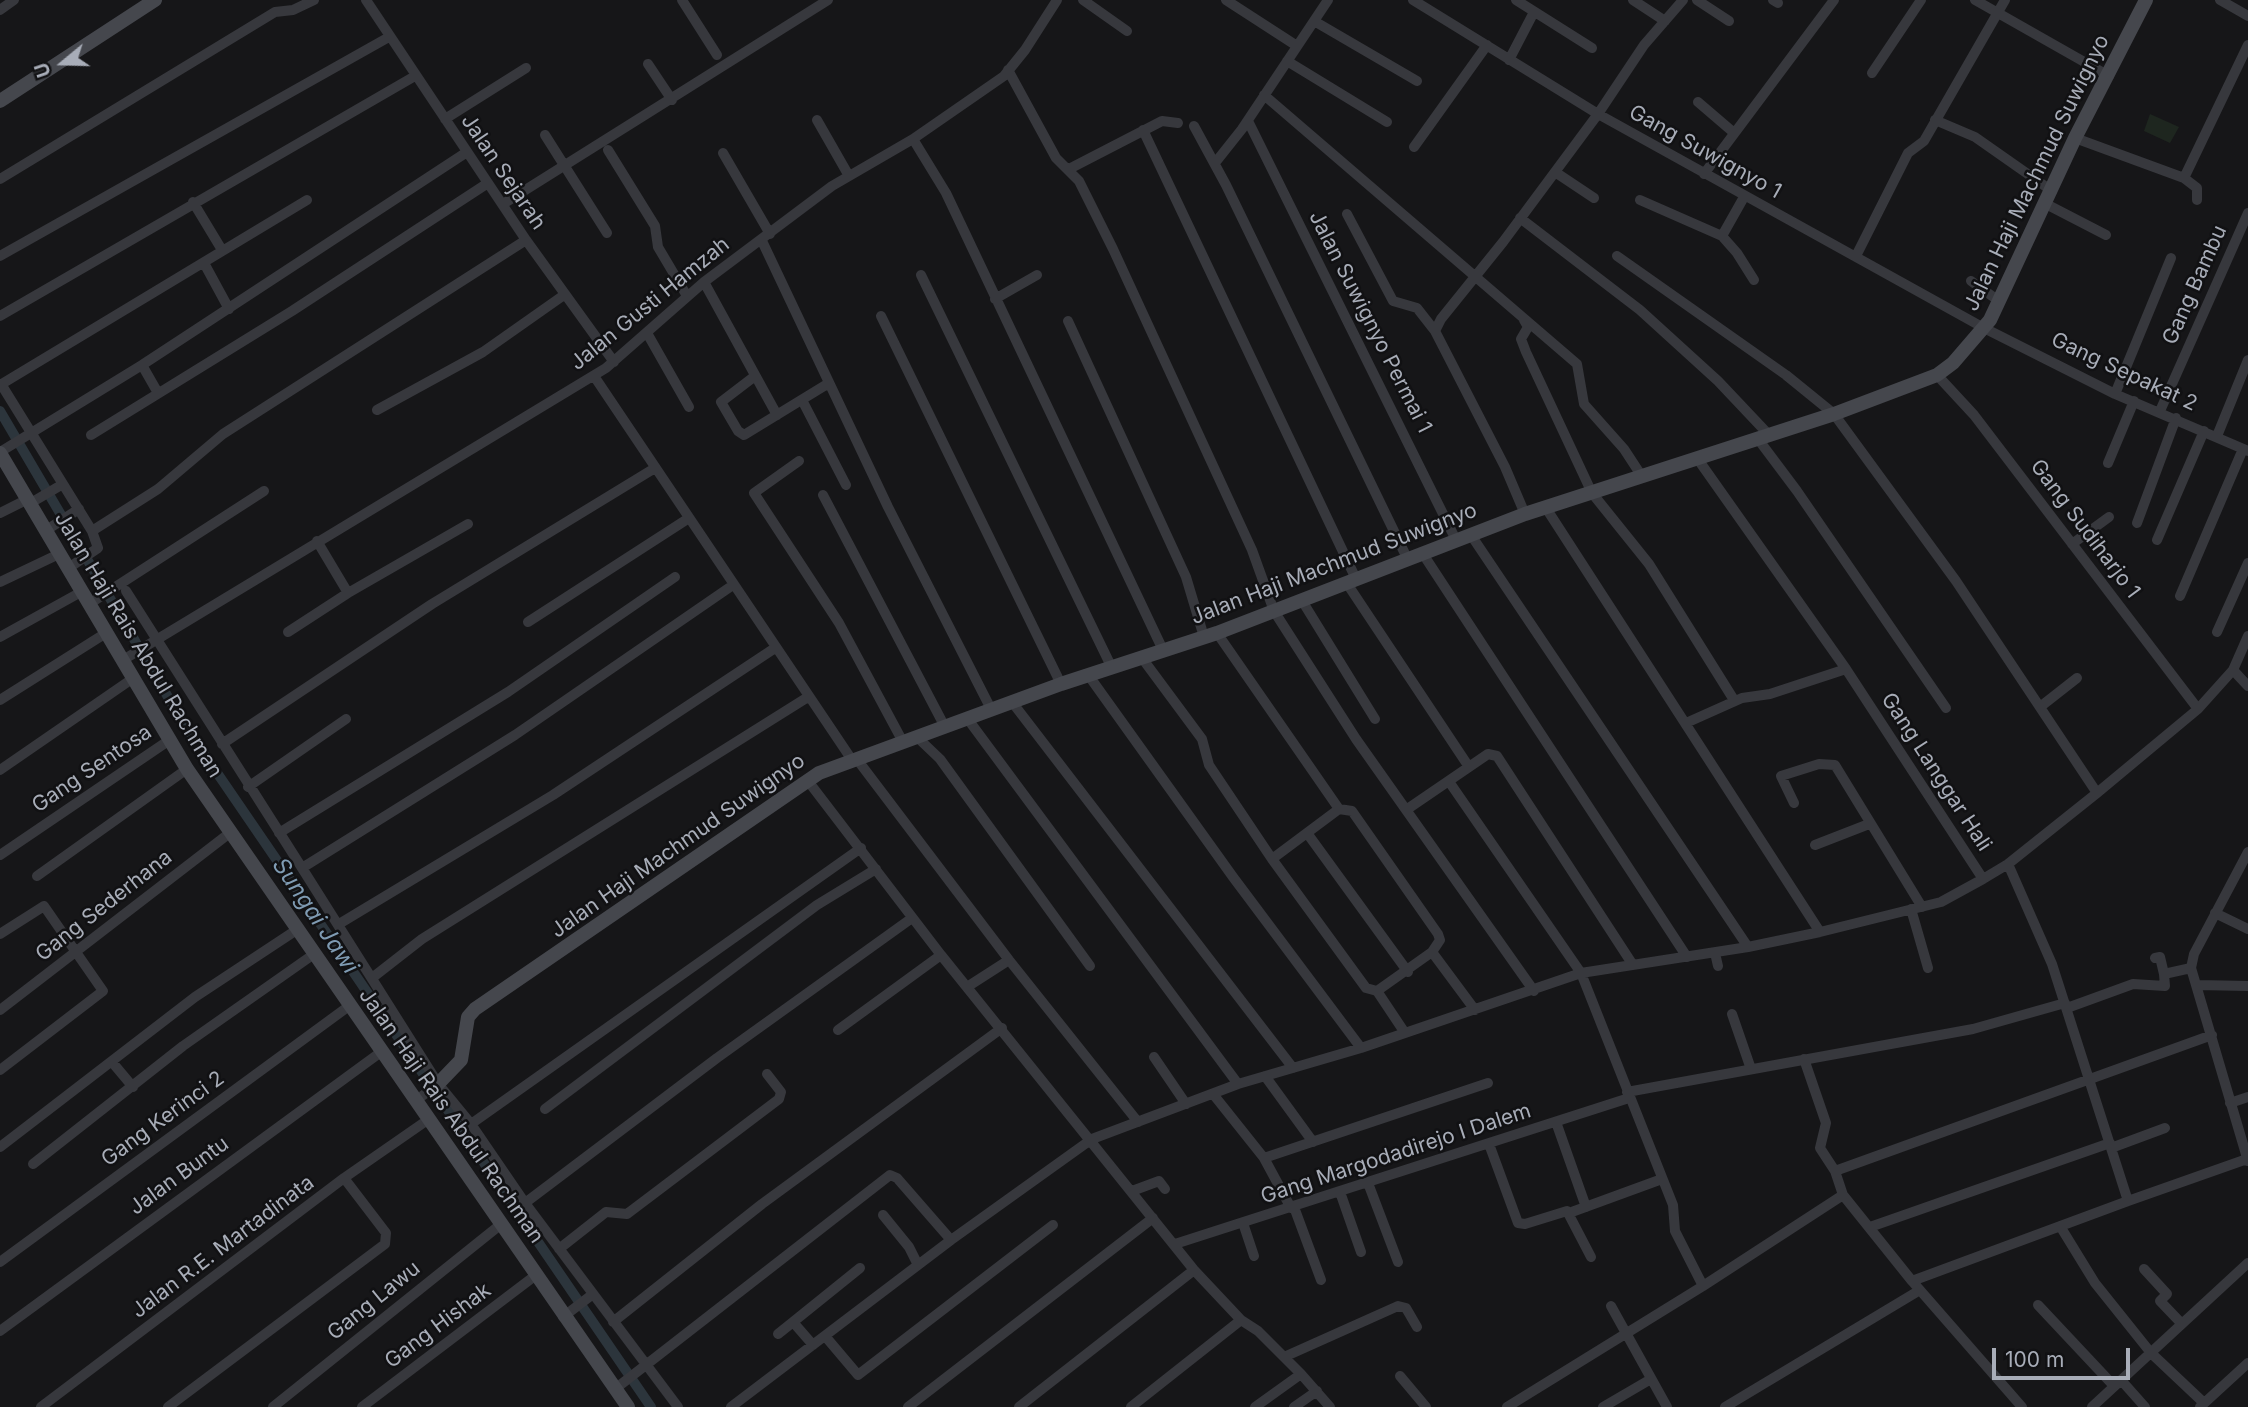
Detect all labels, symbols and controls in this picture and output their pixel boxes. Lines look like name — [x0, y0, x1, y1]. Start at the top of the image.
north arrow — [28, 28, 98, 98]
street label: Jalan Haji Machmud Suwignyo — [1959, 31, 2115, 315]
text: U — [30, 60, 56, 80]
street label: Gang Suwignyo 1 — [1624, 100, 1786, 204]
street label: Jalan Sejarah — [455, 110, 551, 234]
street label: Jalan Suwignyo Permai 1 — [1303, 207, 1437, 437]
street label: Gang Bambu — [2157, 221, 2233, 349]
street label: Jalan Gusti Hamzah — [565, 232, 735, 376]
street label: Gang Sepakat 2 — [2047, 327, 2201, 417]
street label: Gang Sudiharjo 1 — [2025, 455, 2145, 603]
street label: Jalan Haji Machmud Suwignyo — [1187, 498, 1481, 630]
street label: Jalan Haji Rais Abdul Rachman — [49, 508, 227, 782]
street label: Gang Langgar Hali — [1875, 688, 1997, 856]
street label: Gang Sentosa — [27, 720, 157, 818]
street label: Jalan Haji Machmud Suwignyo — [546, 748, 810, 944]
street label: Gang Sederhana — [31, 845, 177, 967]
water label: Sungai Jawi — [266, 853, 364, 979]
street label: Jalan Haji Rais Abdul Rachman — [353, 984, 549, 1248]
street label: Gang Kerinci 2 — [97, 1066, 229, 1172]
street label: Gang Margodadirejo I Dalem — [1258, 1098, 1534, 1210]
street label: Jalan Buntu — [124, 1131, 234, 1221]
street label: Jalan R.E. Martadinata — [127, 1170, 319, 1324]
street label: Gang Lawu — [323, 1256, 425, 1346]
street label: Gang Hishak — [380, 1278, 496, 1374]
scale bar — [1996, 1334, 2134, 1378]
text: 100 m — [2005, 1347, 2064, 1372]

